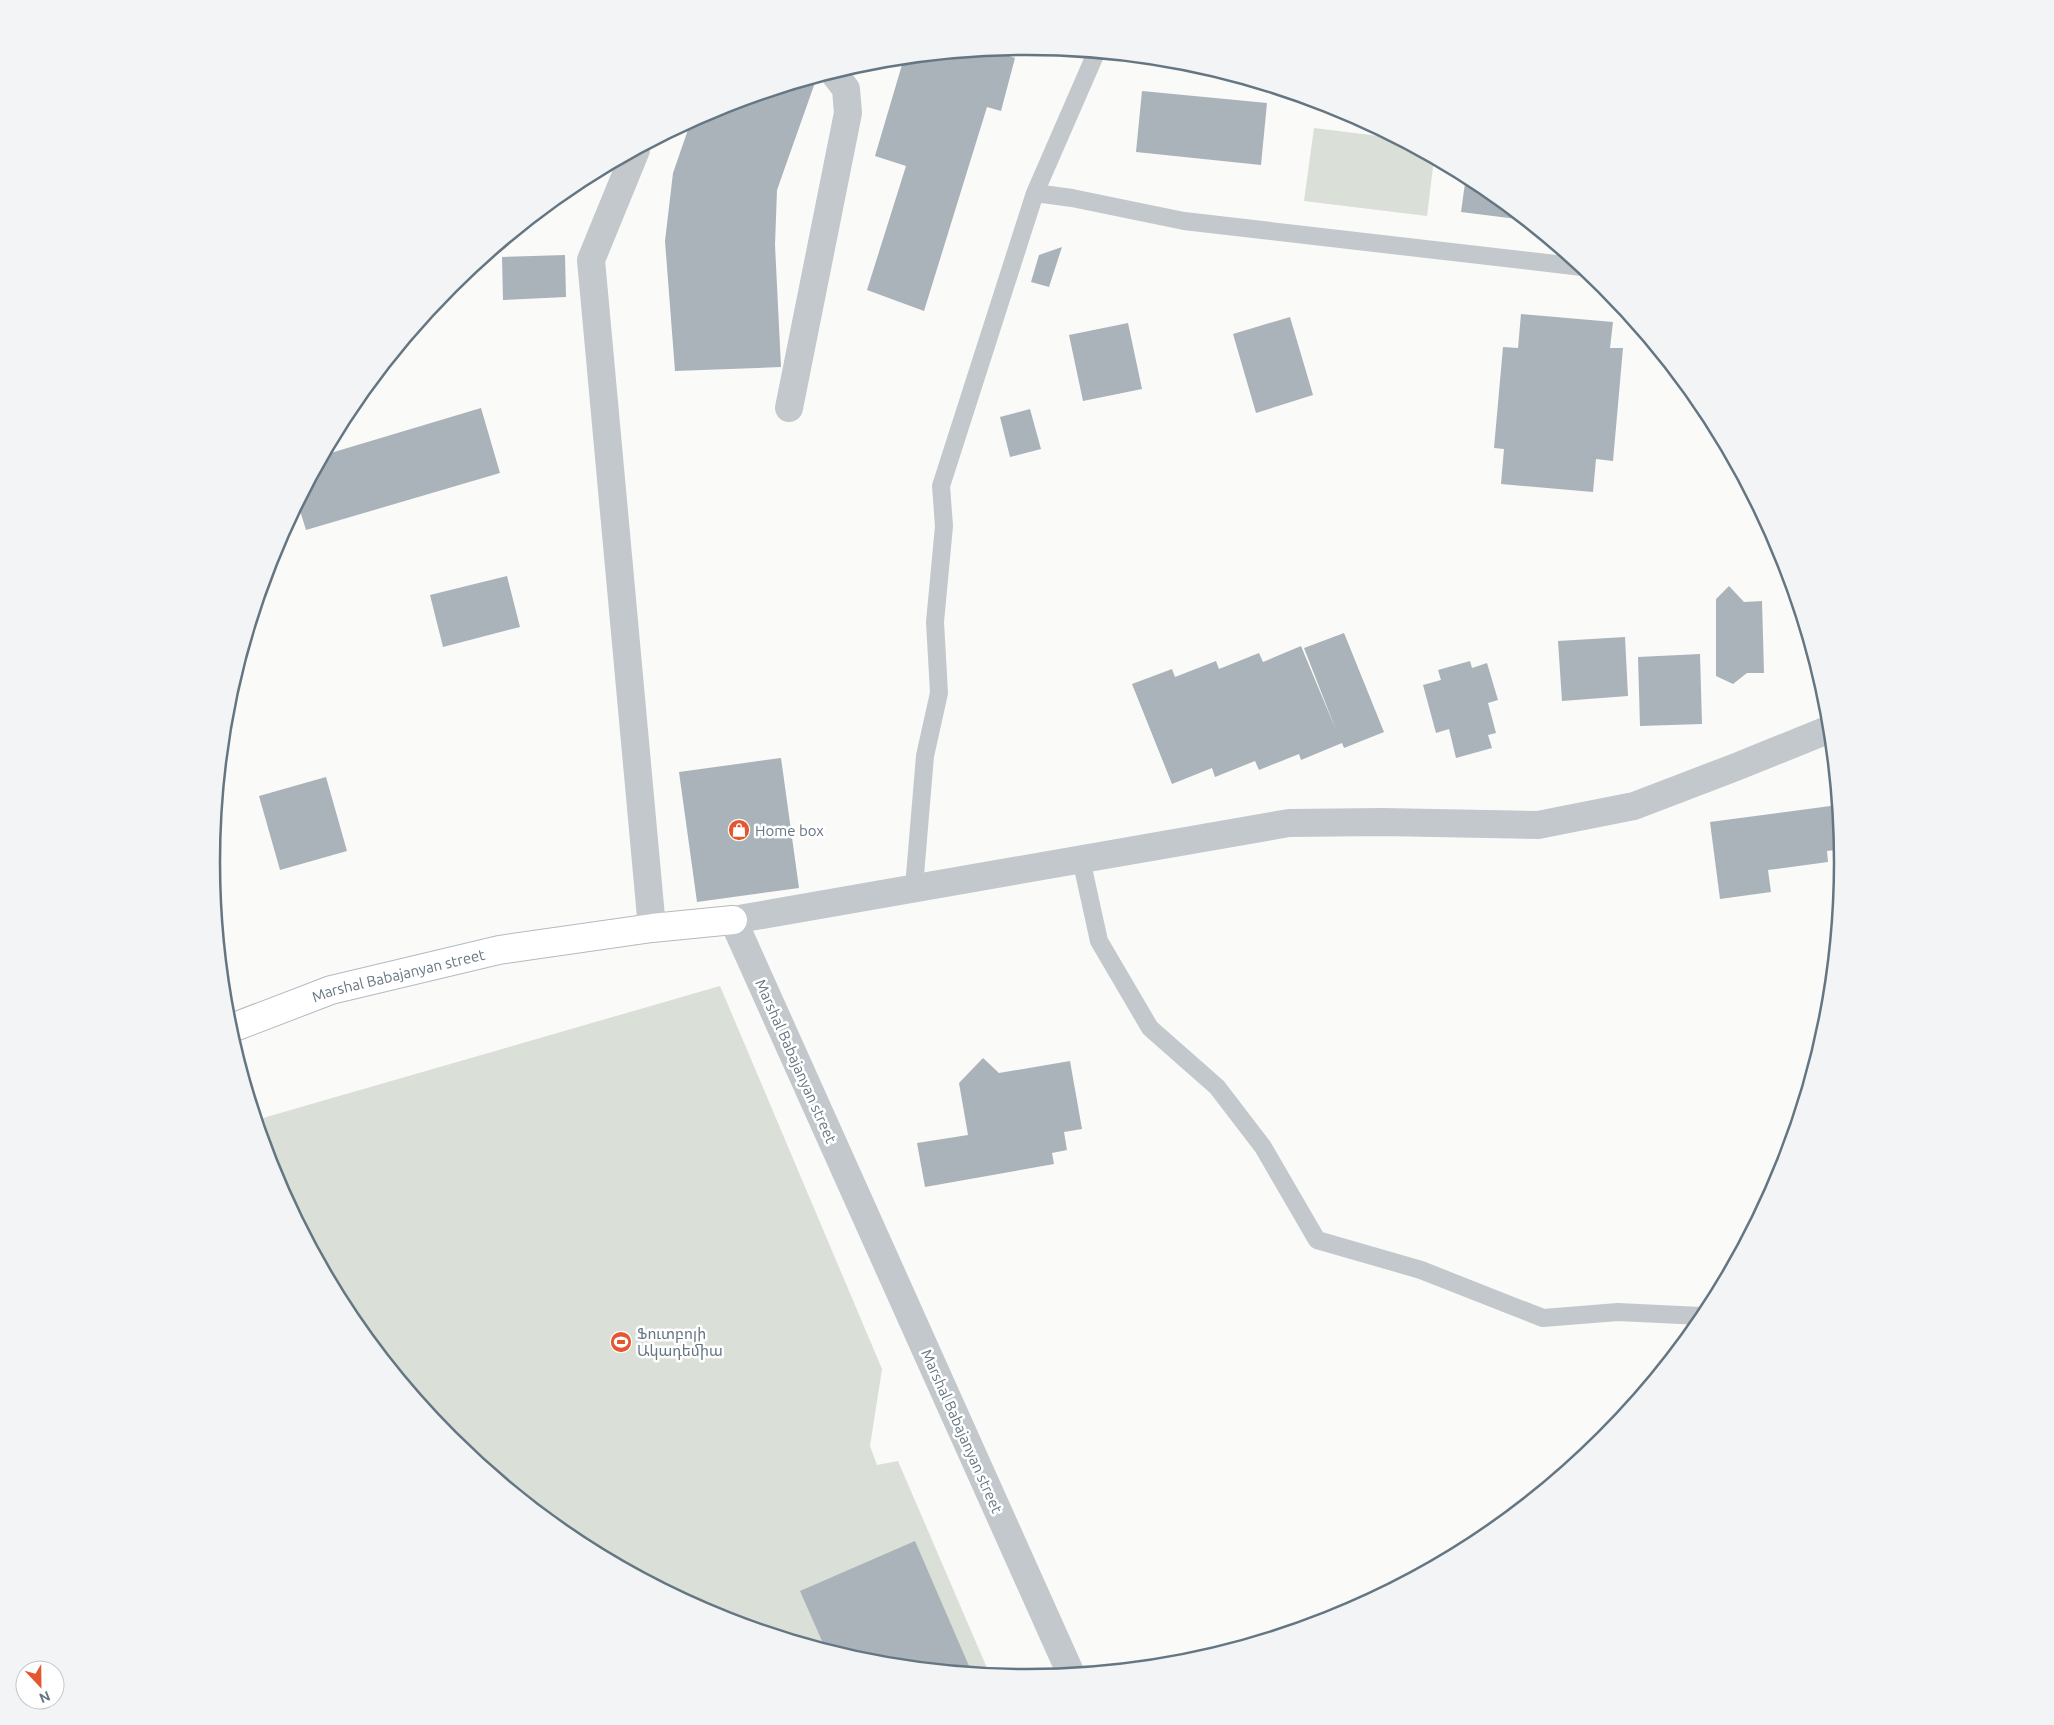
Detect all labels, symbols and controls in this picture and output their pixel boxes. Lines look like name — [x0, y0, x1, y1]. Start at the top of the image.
shop icon: Home box — [727, 818, 751, 842]
place label: Home box — [755, 822, 824, 839]
street label: Marshal Babajanyan street — [309, 945, 486, 1005]
street label: Marshal Babajanyan street — [752, 976, 840, 1146]
place label: Ֆուտբոլի Ակադեմիա — [637, 1325, 723, 1360]
sports icon: Ֆուտբոլի Ակադեմիա — [609, 1330, 633, 1354]
street label: Marshal Babajanyan street — [918, 1346, 1006, 1516]
north arrow — [15, 1660, 65, 1710]
text: N — [37, 1688, 53, 1706]

